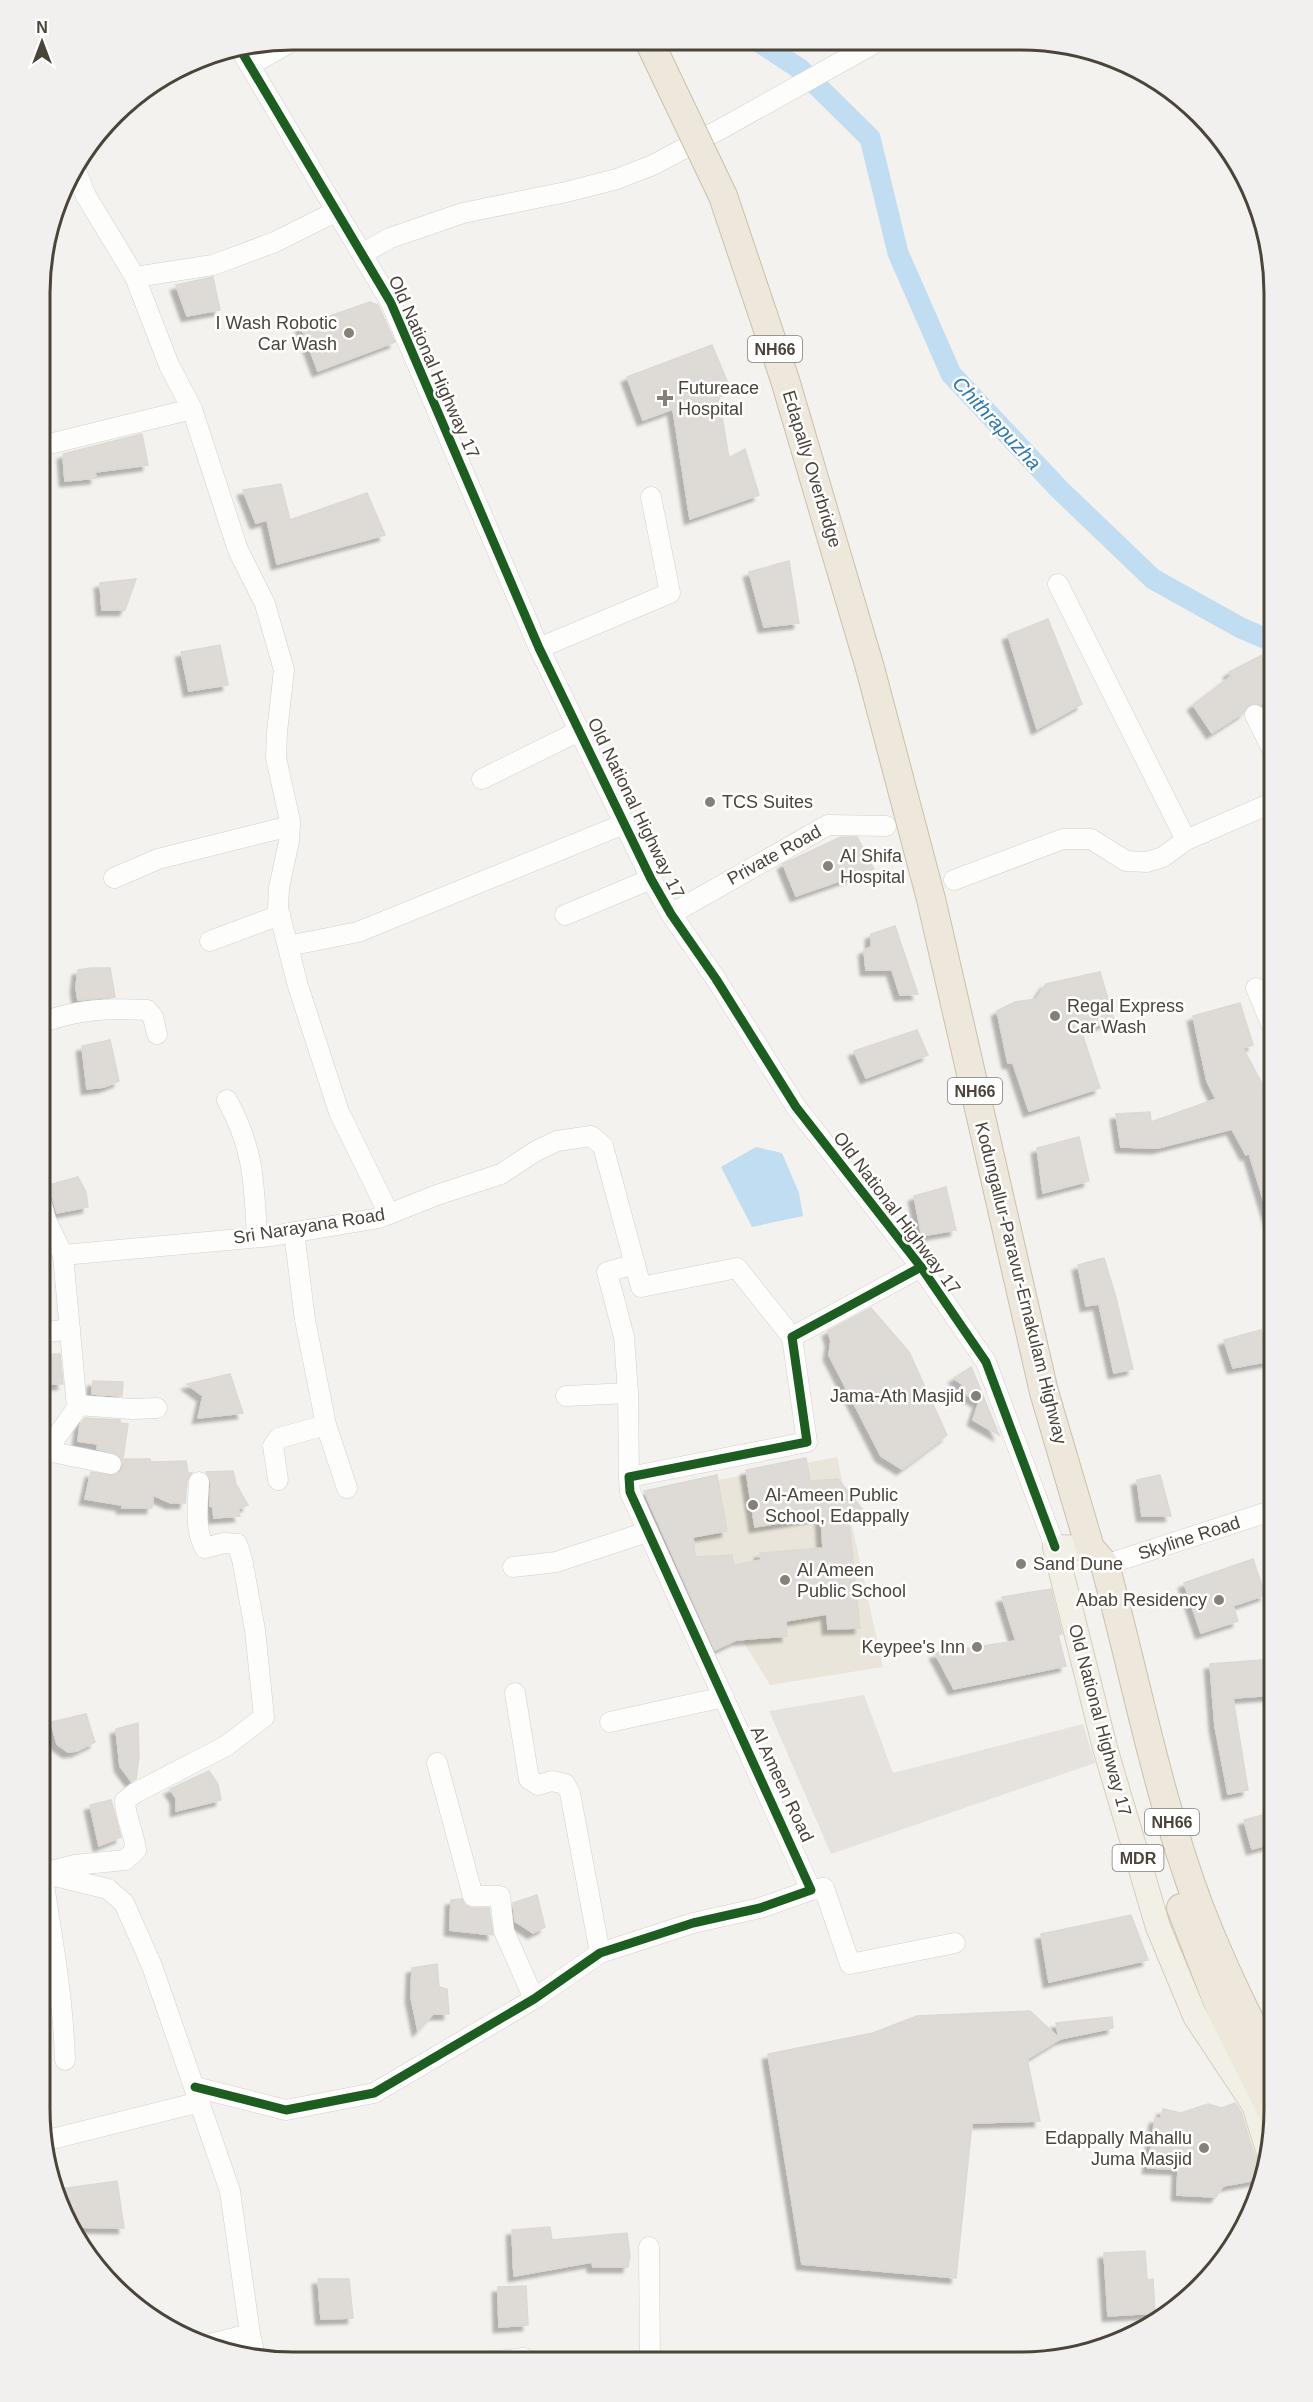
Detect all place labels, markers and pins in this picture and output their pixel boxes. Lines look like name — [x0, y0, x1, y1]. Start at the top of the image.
place label: I Wash Robotic Car Wash — [216, 313, 337, 354]
marker: I Wash Robotic Car Wash — [342, 326, 356, 340]
place label: Futureace Hospital — [678, 378, 759, 419]
marker: Futureace Hospital — [656, 389, 674, 407]
place label: TCS Suites — [722, 792, 813, 812]
marker: TCS Suites — [703, 795, 717, 809]
place label: Al Shifa Hospital — [840, 846, 905, 887]
marker: Al Shifa Hospital — [821, 859, 835, 873]
place label: Regal Express Car Wash — [1067, 996, 1184, 1037]
marker: Regal Express Car Wash — [1048, 1009, 1062, 1023]
place label: Jama-Ath Masjid — [830, 1386, 964, 1406]
marker: Jama-Ath Masjid — [969, 1389, 983, 1403]
place label: Al-Ameen Public School, Edappally — [765, 1485, 909, 1526]
marker: Al-Ameen Public School, Edappally — [746, 1498, 760, 1512]
place label: Sand Dune — [1033, 1554, 1123, 1574]
marker: Sand Dune — [1014, 1557, 1028, 1571]
place label: Al Ameen Public School — [797, 1560, 906, 1601]
marker: Al Ameen Public School — [778, 1573, 792, 1587]
place label: Abab Residency — [1076, 1590, 1207, 1610]
marker: Abab Residency — [1212, 1593, 1226, 1607]
place label: Keypee's Inn — [861, 1637, 965, 1657]
marker: Keypee's Inn — [970, 1640, 984, 1654]
place label: Edappally Mahallu Juma Masjid — [1045, 2128, 1192, 2169]
marker: Edappally Mahallu Juma Masjid — [1197, 2141, 1211, 2155]

